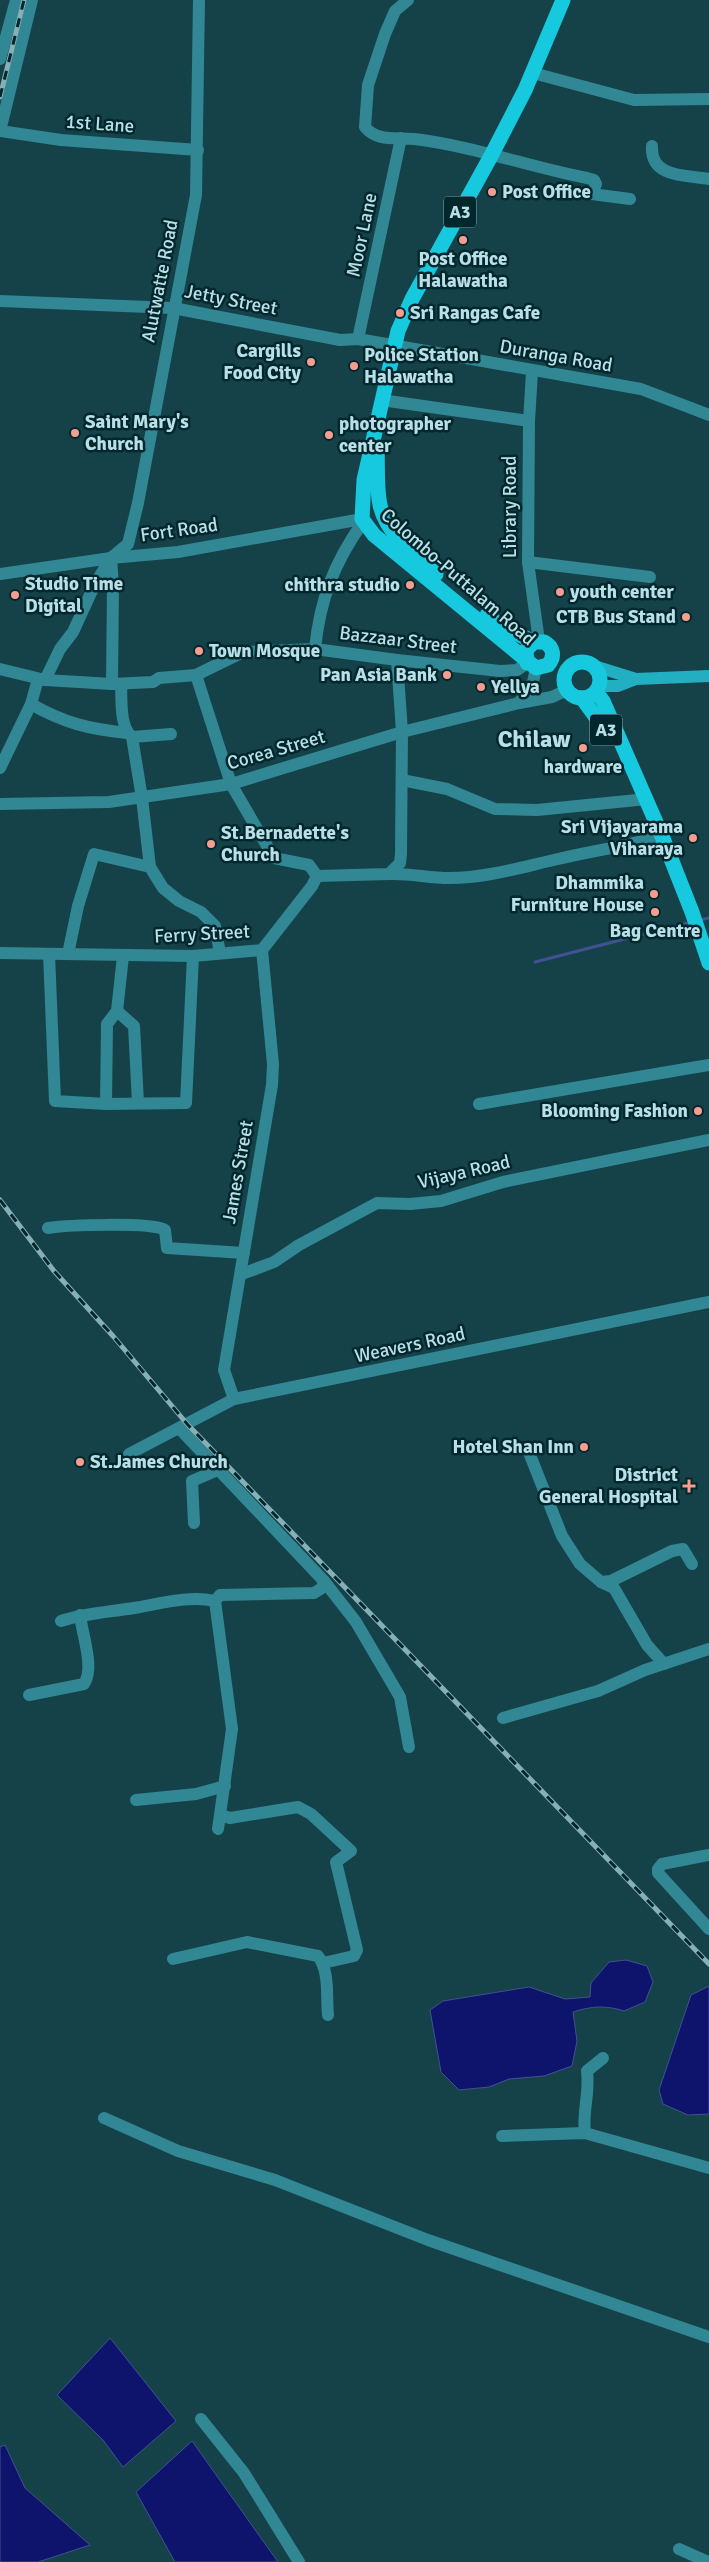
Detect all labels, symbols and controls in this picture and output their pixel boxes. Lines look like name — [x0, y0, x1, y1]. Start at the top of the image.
street label: 1st Lane — [65, 110, 135, 138]
place label: Post Office — [502, 180, 591, 204]
marker: Post Office — [486, 186, 498, 198]
street label: Moor Lane — [341, 191, 383, 279]
road number: A3 — [444, 196, 476, 228]
street label: Alutwatte Road — [136, 218, 184, 344]
marker: Post Office Halawatha — [457, 234, 469, 246]
place label: Post Office Halawatha — [418, 247, 508, 293]
street label: Jetty Street — [183, 279, 280, 321]
place label: Sri Rangas Cafe — [410, 301, 540, 325]
marker: Sri Rangas Cafe — [394, 307, 406, 319]
street label: Duranga Road — [498, 334, 614, 378]
place label: Cargills Food City — [223, 339, 302, 385]
place label: Police Station Halawatha — [364, 343, 479, 389]
marker: Cargills Food City — [305, 356, 317, 368]
marker: Police Station Halawatha — [348, 360, 360, 372]
place label: Saint Mary's Church — [85, 410, 189, 456]
place label: photographer center — [339, 412, 452, 458]
marker: Saint Mary's Church — [69, 427, 81, 439]
marker: photographer center — [323, 429, 335, 441]
street label: Library Road — [498, 456, 522, 558]
street label: Colombo-Puttalam Road — [376, 503, 540, 651]
street label: Fort Road — [139, 513, 219, 547]
place label: Studio Time Digital — [25, 572, 123, 618]
place label: chithra studio — [285, 573, 400, 597]
marker: chithra studio — [404, 579, 416, 591]
place label: youth center — [569, 580, 674, 604]
marker: youth center — [554, 586, 566, 598]
marker: Studio Time Digital — [9, 589, 21, 601]
place label: CTB Bus Stand — [556, 605, 676, 629]
marker: CTB Bus Stand — [680, 611, 692, 623]
street label: Bazzaar Street — [338, 621, 458, 659]
place label: Town Mosque — [209, 639, 320, 663]
marker: Town Mosque — [193, 645, 205, 657]
place label: Pan Asia Bank — [320, 663, 437, 687]
marker: Pan Asia Bank — [441, 669, 453, 681]
place label: Yellya — [490, 675, 540, 699]
marker: Yellya — [475, 681, 487, 693]
road number: A3 — [590, 714, 622, 746]
street label: Corea Street — [224, 724, 328, 775]
district label: Chilaw — [498, 724, 571, 754]
marker: hardware — [577, 742, 589, 754]
place label: hardware — [544, 755, 622, 779]
place label: Sri Vijayarama Viharaya — [561, 815, 683, 861]
place label: St.Bernadette's Church — [221, 821, 349, 867]
marker: Sri Vijayarama Viharaya — [687, 832, 699, 844]
marker: St.Bernadette's Church — [205, 838, 217, 850]
place label: Dhammika Furniture House — [511, 871, 644, 917]
marker: Dhammika Furniture House — [648, 888, 660, 900]
marker: Bag Centre — [649, 906, 661, 918]
street label: Ferry Street — [153, 919, 251, 948]
place label: Bag Centre — [610, 919, 700, 943]
place label: Blooming Fashion — [541, 1099, 688, 1123]
marker: Blooming Fashion — [692, 1105, 704, 1117]
street label: James Street — [217, 1118, 259, 1225]
street label: Vijaya Road — [416, 1150, 512, 1194]
street label: Weavers Road — [353, 1322, 467, 1368]
place label: Hotel Shan Inn — [453, 1435, 574, 1459]
marker: Hotel Shan Inn — [578, 1441, 590, 1453]
place label: St.James Church — [90, 1450, 228, 1474]
marker: St.James Church — [74, 1456, 86, 1468]
place label: District General Hospital — [539, 1463, 678, 1509]
marker: District General Hospital — [682, 1479, 696, 1493]

